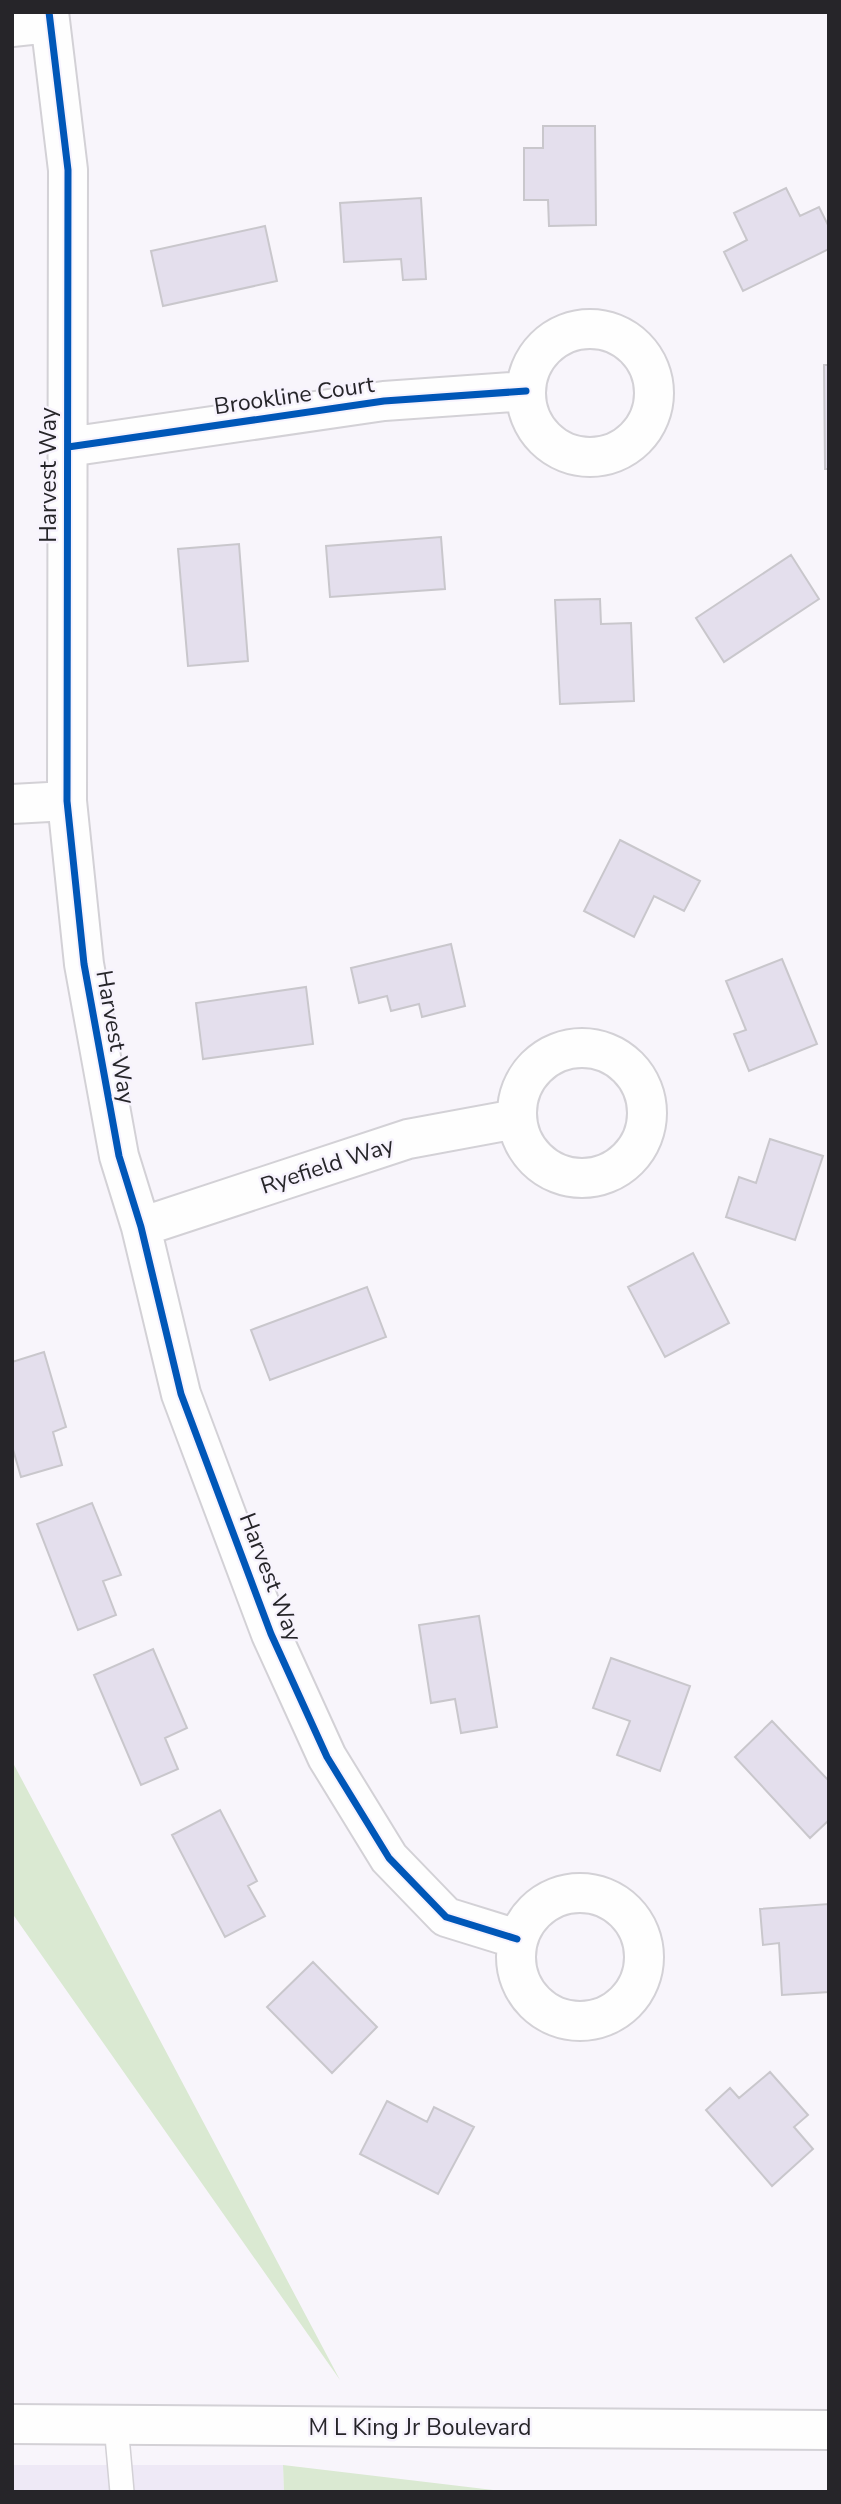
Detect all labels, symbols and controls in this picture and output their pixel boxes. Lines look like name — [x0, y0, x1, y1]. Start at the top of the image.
street label: Brookline Court — [212, 369, 377, 422]
street label: Harvest Way — [33, 407, 64, 543]
street label: Harvest Way — [88, 968, 143, 1107]
street label: Ryefield Way — [257, 1129, 398, 1202]
street label: Harvest Way — [232, 1508, 309, 1646]
street label: M L King Jr Boulevard — [308, 2412, 532, 2443]

